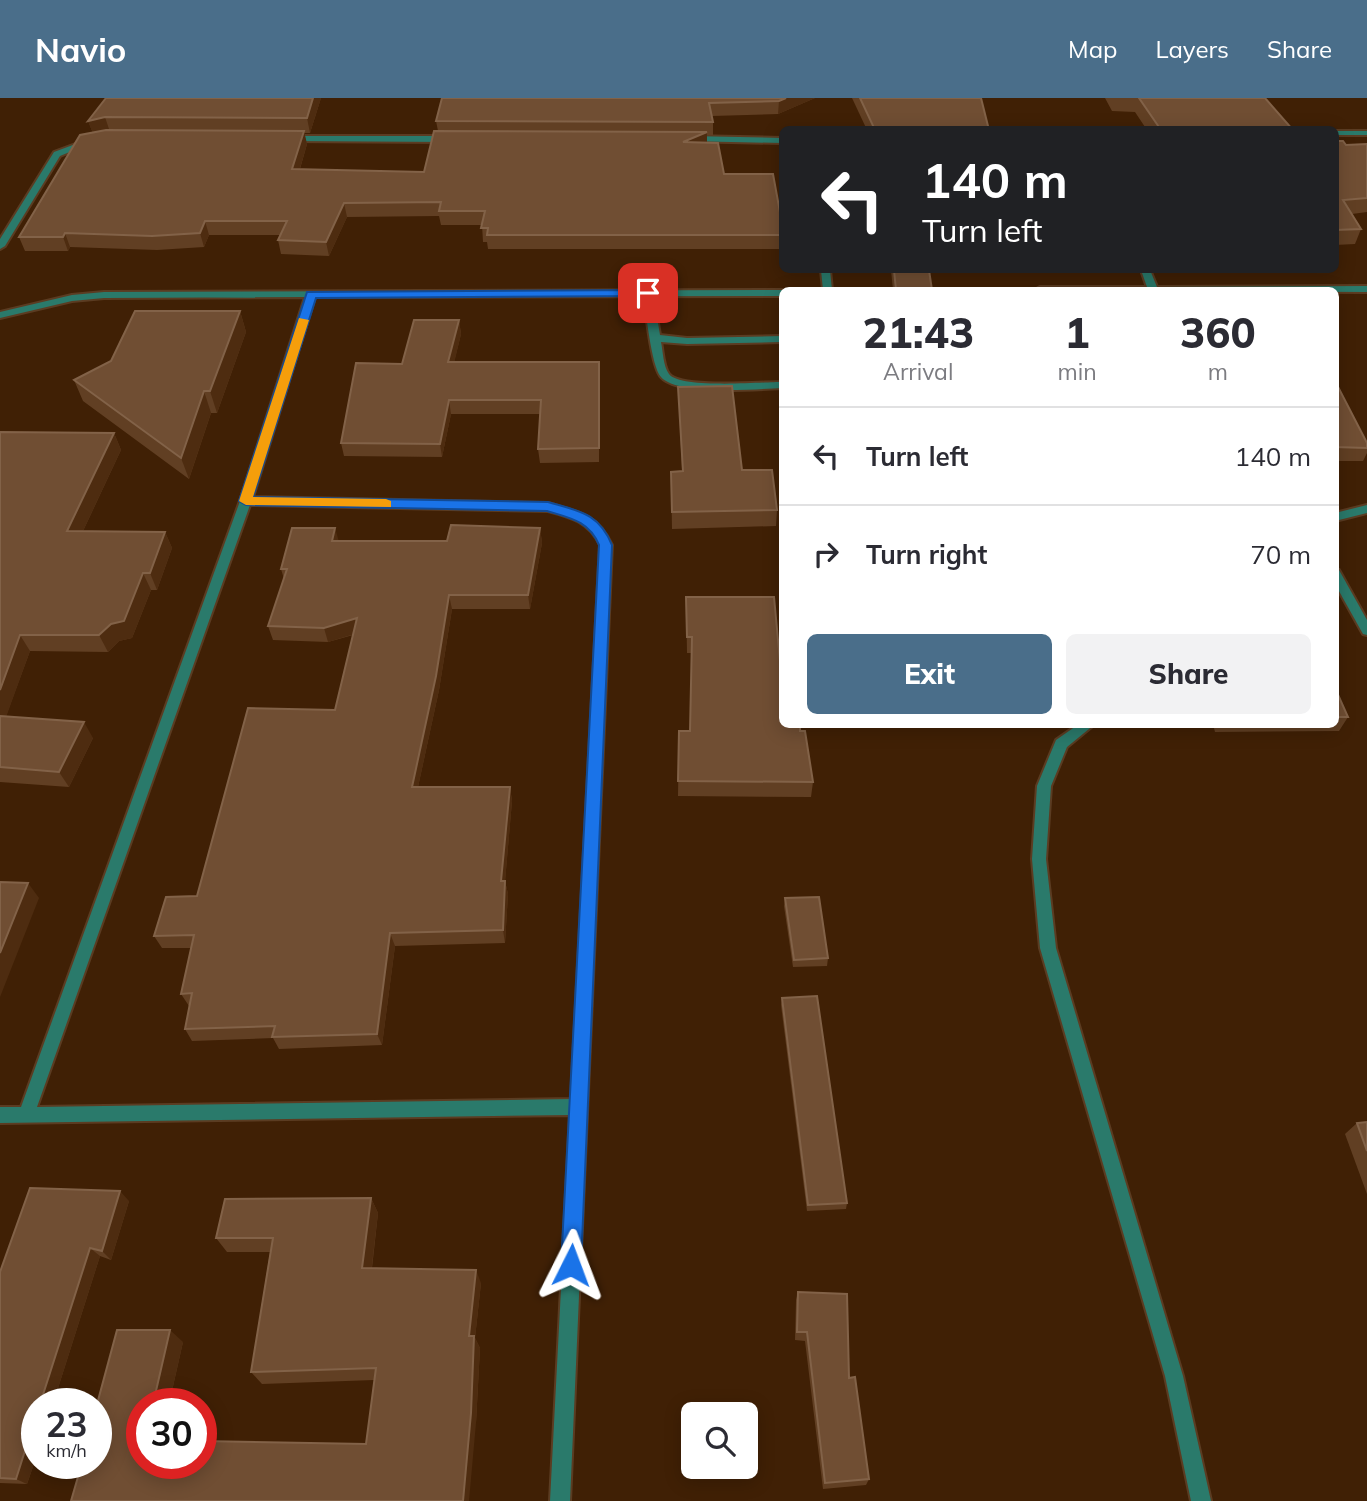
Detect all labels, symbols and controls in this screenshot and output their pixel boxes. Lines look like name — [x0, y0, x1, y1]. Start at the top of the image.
text: Navio — [35, 29, 126, 70]
text: Map — [1068, 34, 1117, 64]
text: Layers — [1155, 34, 1229, 64]
text: Share — [1267, 34, 1332, 64]
text: 140 m — [922, 149, 1068, 210]
icon: left — [807, 154, 898, 245]
text: Turn left — [922, 210, 1042, 250]
pin — [618, 263, 678, 323]
icon: arrive — [629, 274, 667, 312]
text: 21:43 — [862, 306, 974, 359]
text: 1 — [1064, 306, 1090, 359]
text: 360 — [1180, 306, 1256, 359]
text: Arrival — [883, 357, 953, 386]
text: min — [1057, 357, 1097, 386]
text: m — [1208, 357, 1228, 386]
icon: left — [807, 437, 845, 475]
text: Turn left — [866, 440, 968, 473]
text: 140 m — [1235, 440, 1311, 473]
icon: right — [807, 535, 845, 573]
text: Turn right — [866, 538, 987, 571]
text: 70 m — [1250, 538, 1311, 571]
button: Exit — [807, 634, 1052, 714]
button: Share — [1066, 634, 1311, 714]
position arrow — [534, 1228, 608, 1302]
speed limit sign: 30 — [126, 1388, 217, 1479]
text: 23 — [45, 1402, 88, 1446]
map controls — [681, 1402, 758, 1479]
button: search — [681, 1402, 758, 1479]
text: km/h — [46, 1439, 87, 1462]

